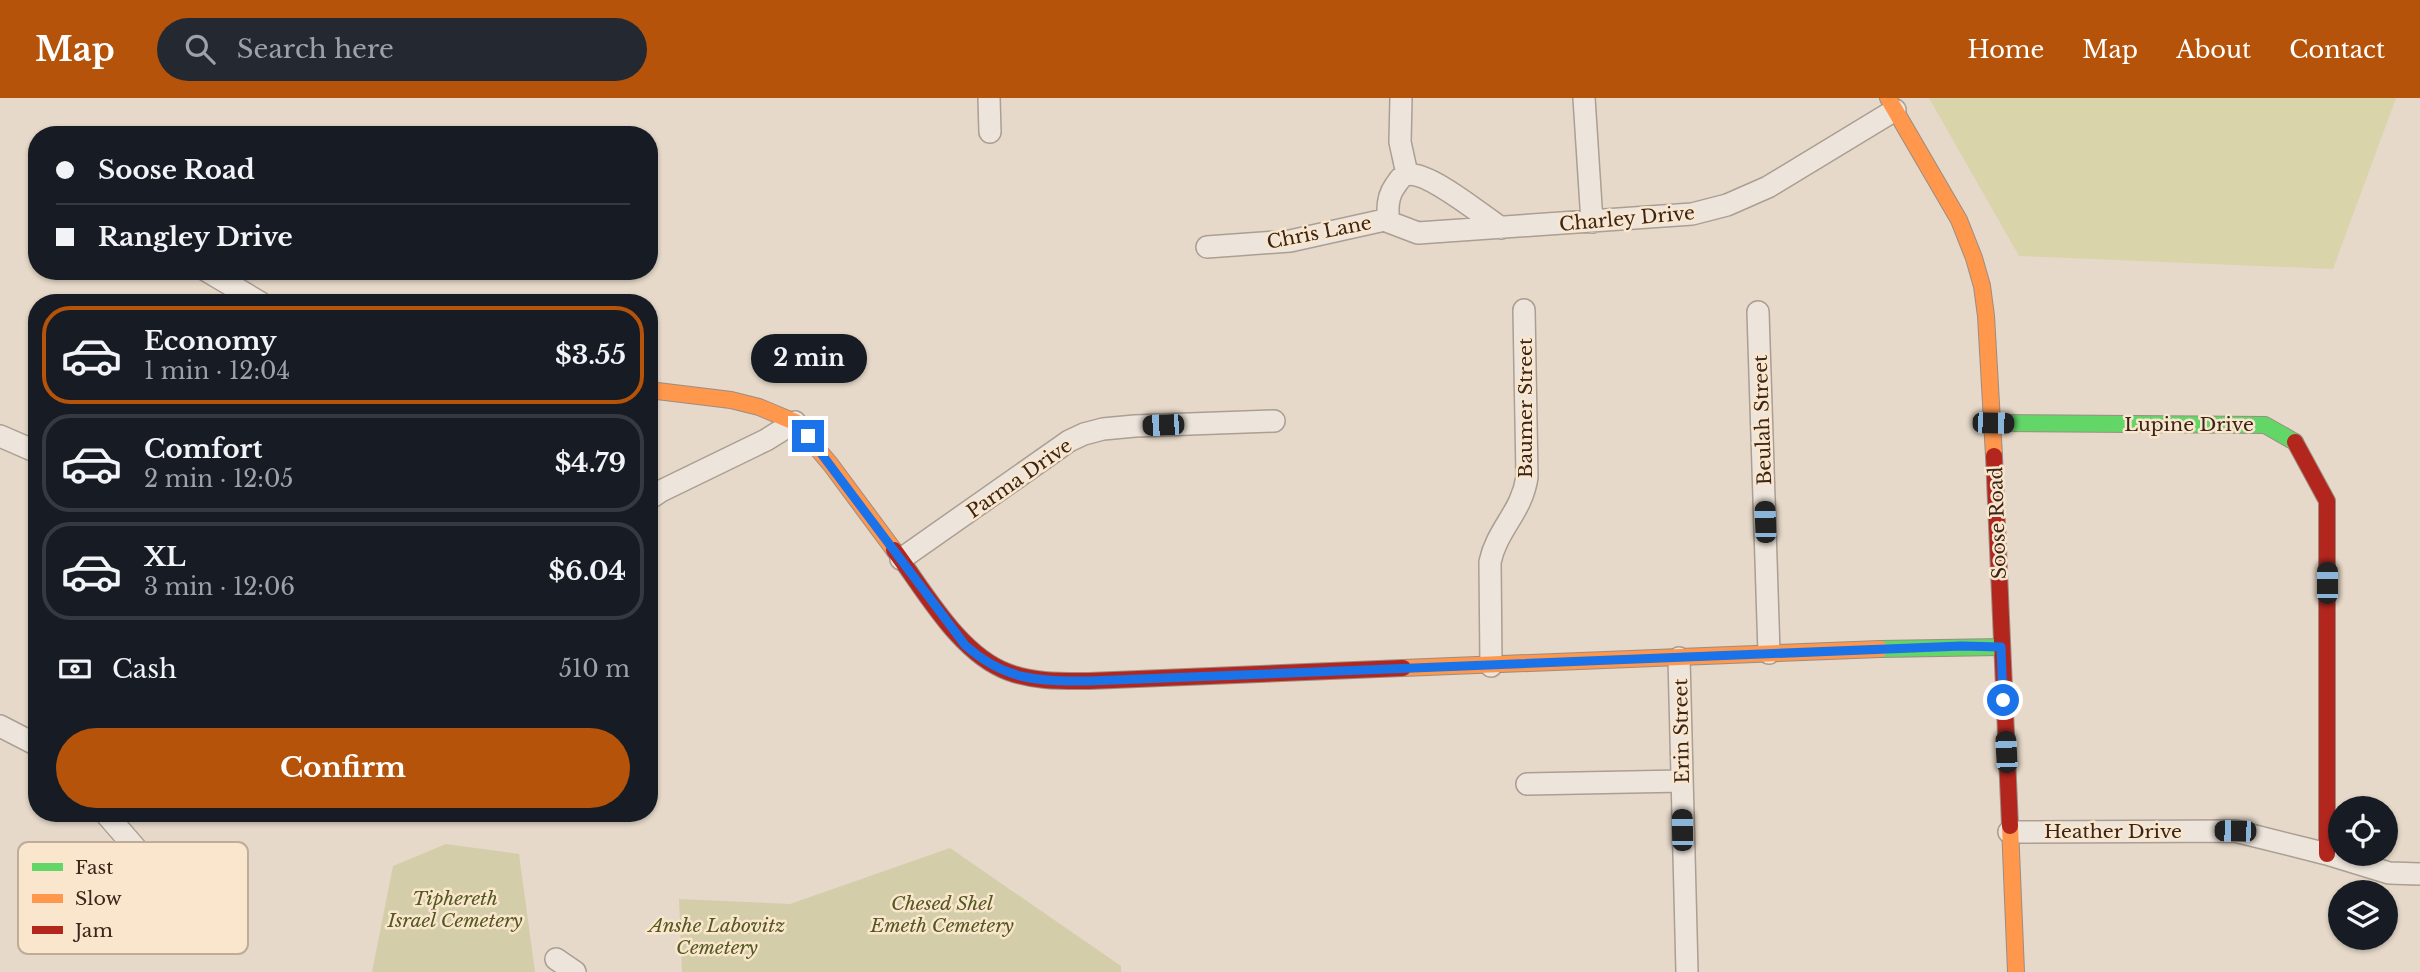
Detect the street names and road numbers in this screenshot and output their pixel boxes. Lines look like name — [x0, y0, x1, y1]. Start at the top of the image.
street label: Charley Drive — [1558, 201, 1696, 236]
street label: Chris Lane — [1265, 211, 1373, 254]
street label: Baumer Street — [1514, 337, 1537, 478]
street label: Beulah Street — [1749, 354, 1776, 486]
street label: Lupine Drive — [2124, 413, 2254, 436]
street label: Parma Drive — [962, 434, 1076, 523]
street label: Soose Road — [1984, 466, 2011, 580]
street label: Erin Street — [1669, 677, 1694, 784]
street label: Heather Drive — [2044, 820, 2182, 843]

